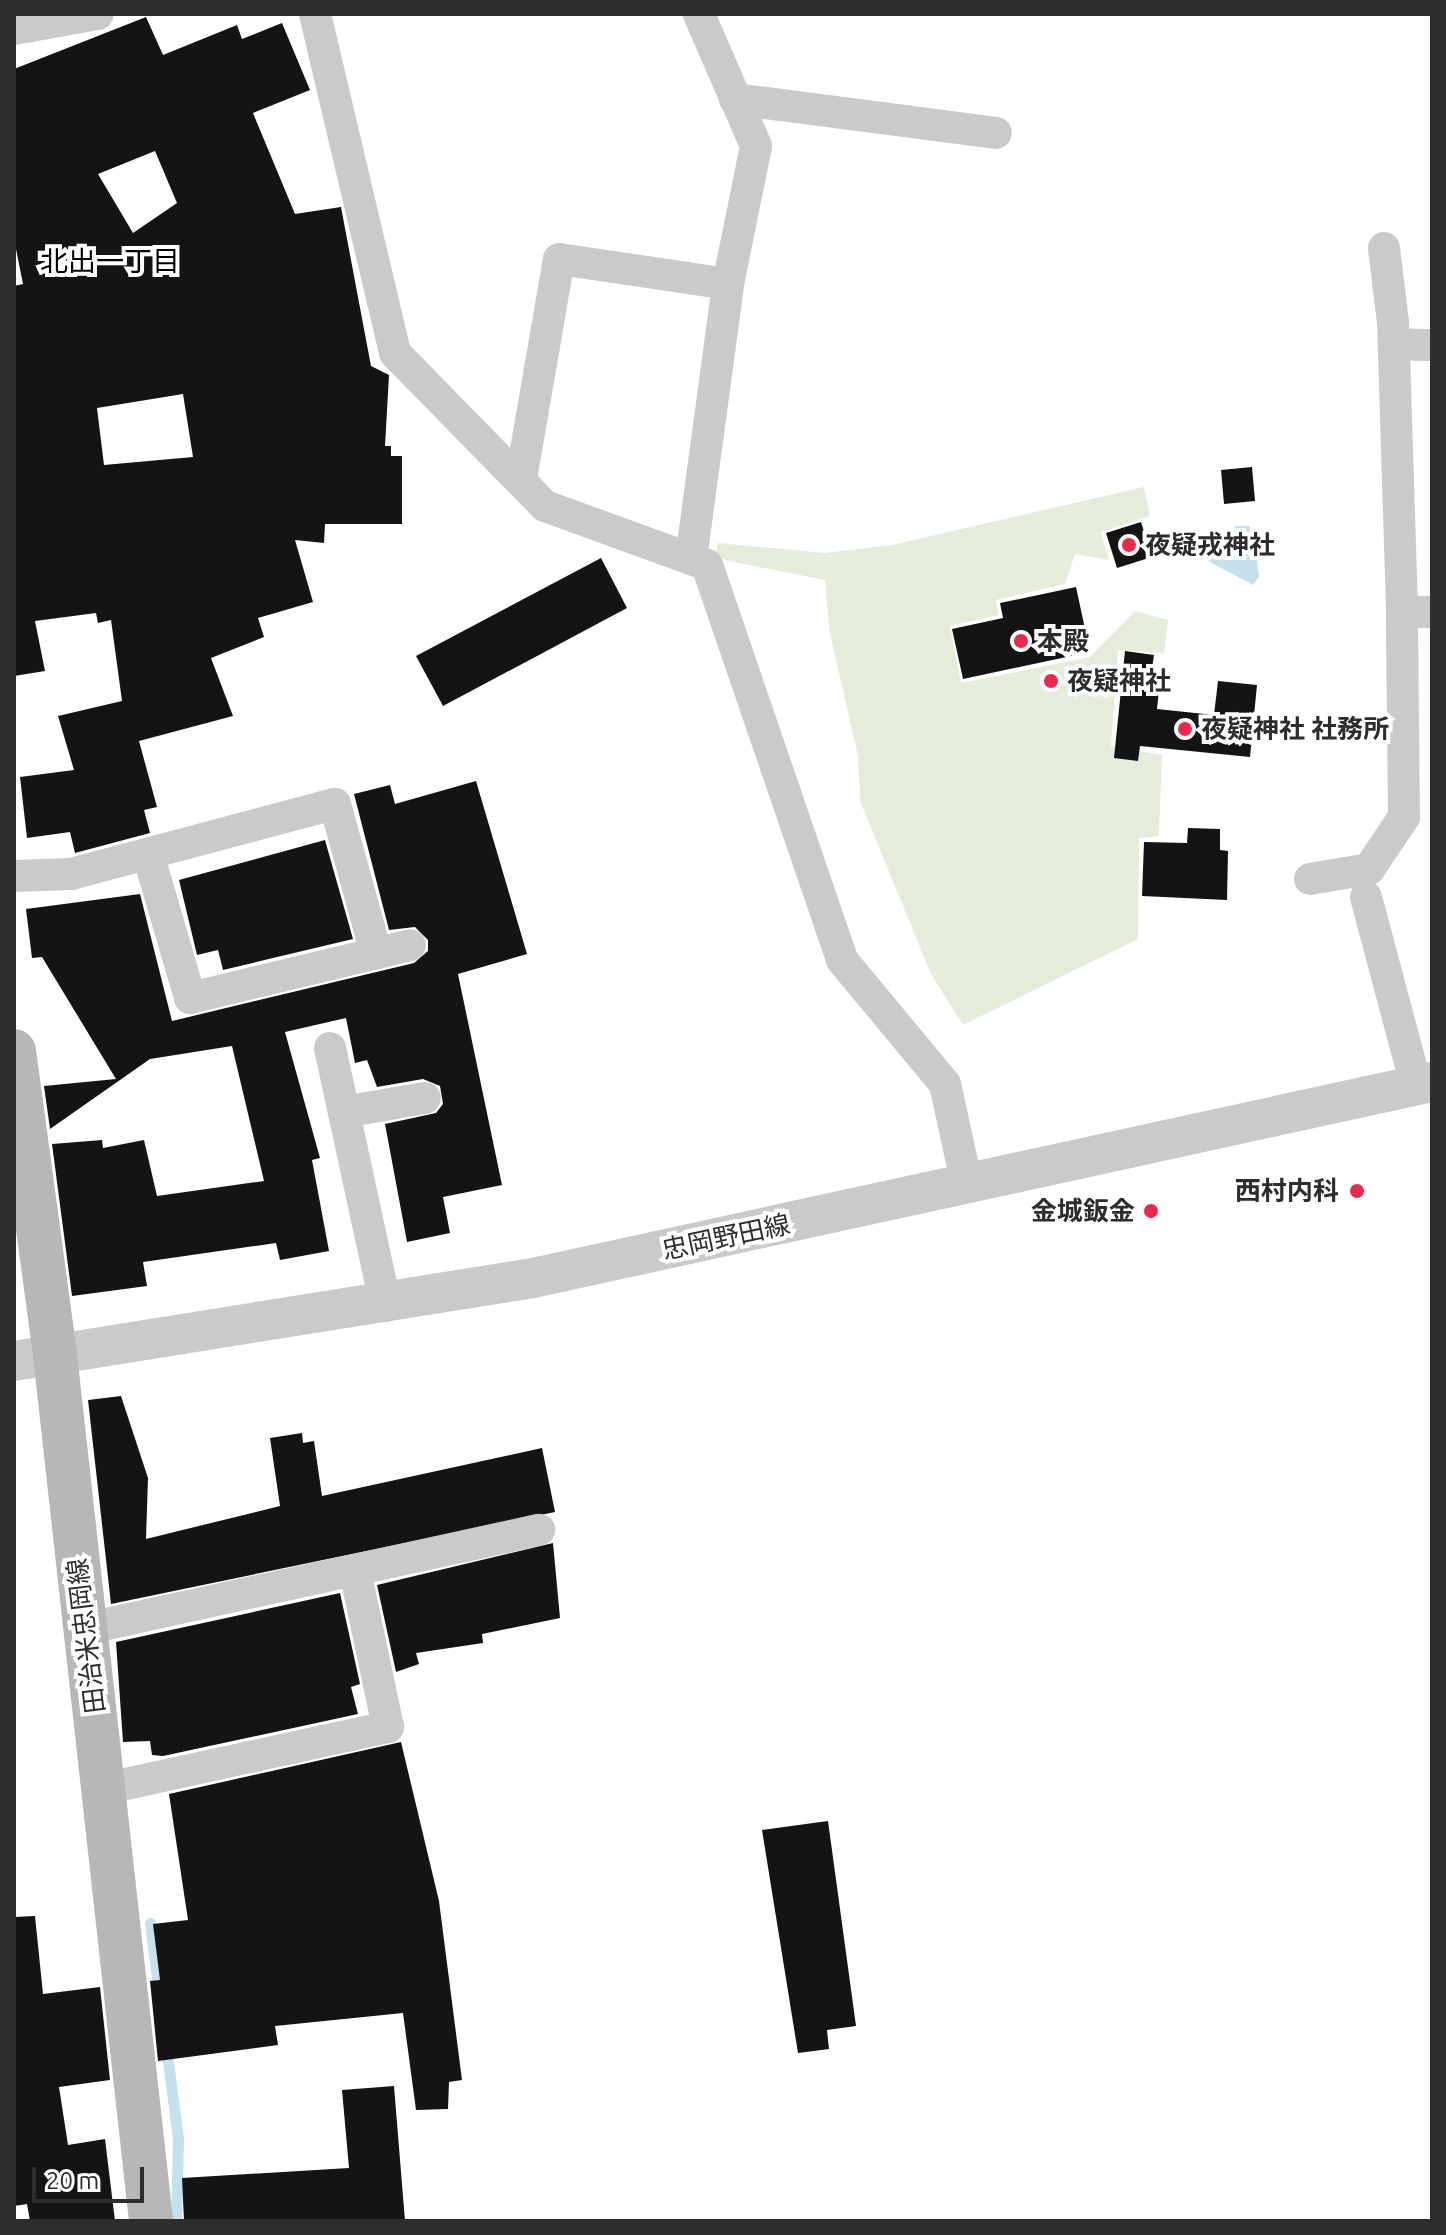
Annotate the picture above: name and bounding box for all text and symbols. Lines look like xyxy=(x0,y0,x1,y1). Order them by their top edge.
district label: 北出一丁目 xyxy=(40,244,180,278)
place label: 夜疑戎神社 xyxy=(1145,529,1275,561)
marker: 夜疑戎神社 xyxy=(1120,536,1138,554)
place label: 本殿 xyxy=(1037,625,1089,657)
marker: 本殿 xyxy=(1012,632,1030,650)
place label: 夜疑神社 xyxy=(1067,665,1171,697)
marker: 夜疑神社 xyxy=(1042,672,1060,690)
place label: 夜疑神社 社務所 xyxy=(1201,713,1389,745)
marker: 夜疑神社 社務所 xyxy=(1176,720,1194,738)
place label: 西村内科 xyxy=(1235,1175,1339,1207)
marker: 西村内科 xyxy=(1346,1180,1368,1202)
place label: 金城鈑金 xyxy=(1031,1195,1135,1227)
marker: 金城鈑金 xyxy=(1142,1202,1160,1220)
street label: 忠岡野田線 xyxy=(659,1208,793,1266)
street label: 田治米忠岡線 xyxy=(61,1557,111,1715)
scale bar xyxy=(36,2151,148,2201)
text: 20 m xyxy=(46,2167,99,2194)

